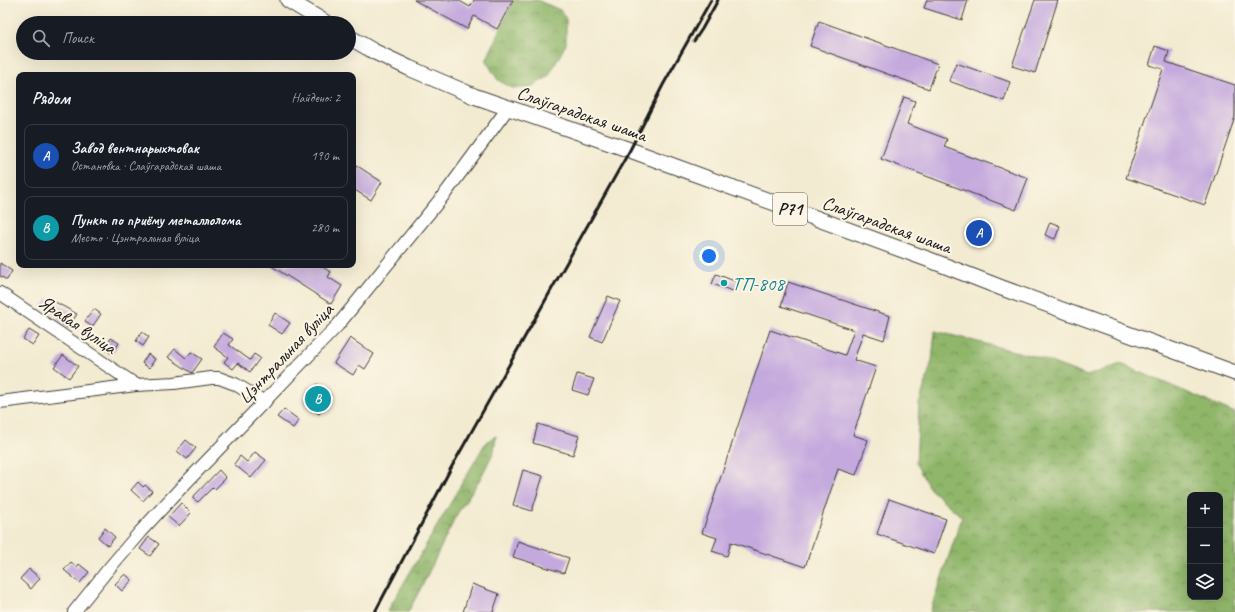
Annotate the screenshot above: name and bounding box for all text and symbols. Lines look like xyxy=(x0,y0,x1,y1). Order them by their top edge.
search box xyxy=(16,16,356,60)
icon: search xyxy=(30,27,52,49)
text: Поиск xyxy=(62,29,94,48)
street label: Слаўгарадская шаша xyxy=(514,81,652,148)
text: Рядом xyxy=(32,88,70,109)
text: Найдено: 2 xyxy=(292,90,340,106)
text: Завод вентнарыхтовак xyxy=(71,139,199,158)
text: A xyxy=(43,148,49,164)
text: 190 m xyxy=(311,148,339,164)
text: Остановка · Слаўгарадская шаша xyxy=(71,158,221,174)
street label: Слаўгарадская шаша xyxy=(819,190,957,260)
road number: Р71 xyxy=(773,193,807,225)
text: Пункт по приёму металлолома xyxy=(71,211,241,230)
pin: A xyxy=(966,218,992,248)
text: B xyxy=(43,220,49,236)
text: 280 m xyxy=(311,220,339,236)
text: Место · Цэнтральная вуліца xyxy=(71,230,199,246)
your location xyxy=(699,246,719,266)
place label: ТП-808 xyxy=(732,272,786,296)
marker: ТП-808 xyxy=(719,278,729,288)
street label: Яравая вуліца xyxy=(34,290,122,361)
street label: Цэнтральная вуліца xyxy=(233,297,340,409)
pin: B xyxy=(305,384,331,414)
map controls xyxy=(1187,492,1223,600)
button: + xyxy=(1187,492,1223,528)
button: − xyxy=(1187,528,1223,564)
button: layers xyxy=(1187,564,1223,600)

